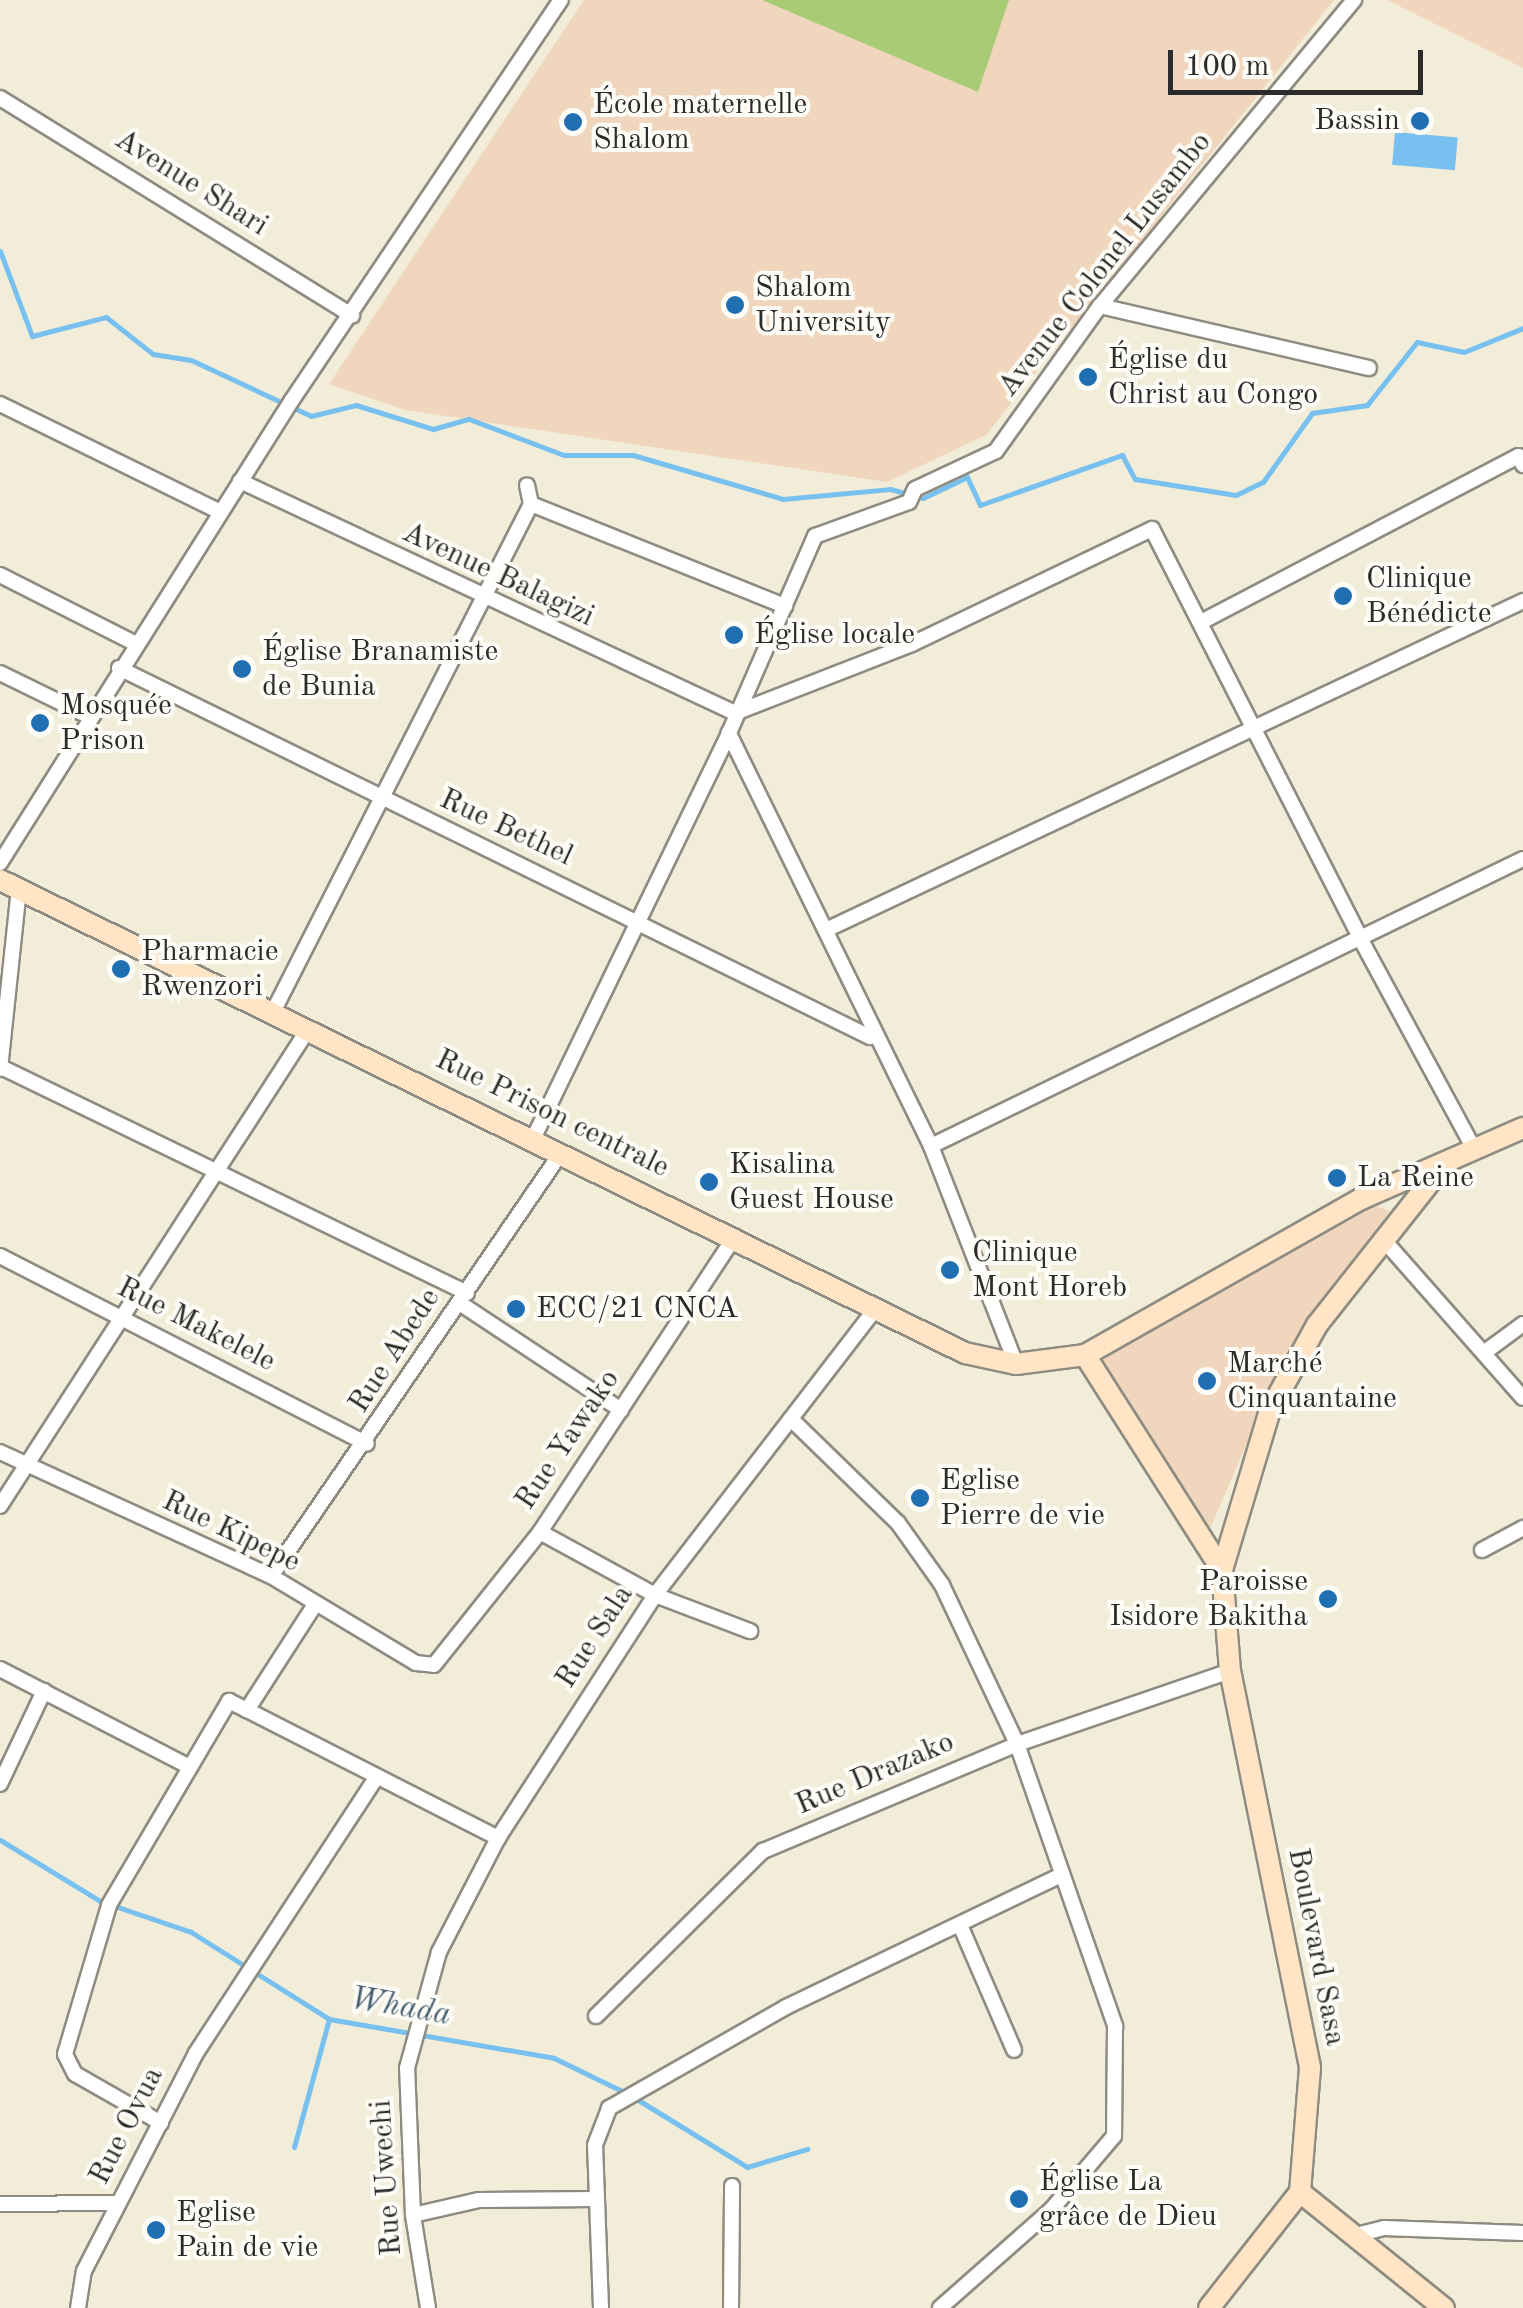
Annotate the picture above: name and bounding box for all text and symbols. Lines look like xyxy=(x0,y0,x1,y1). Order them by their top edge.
scale bar xyxy=(1173,30,1428,92)
text: 100 m xyxy=(1185,52,1269,82)
place label: École maternelle Shalom xyxy=(593,87,807,158)
place label: Bassin xyxy=(1314,103,1400,139)
marker: Bassin xyxy=(1409,110,1431,132)
marker: École maternelle Shalom xyxy=(562,111,584,133)
street label: Avenue Shari xyxy=(108,122,274,244)
street label: Avenue Colonel Lusambo xyxy=(990,125,1220,405)
place label: Shalom University xyxy=(755,270,891,340)
marker: Shalom University xyxy=(724,294,746,316)
place label: Église du Christ au Congo xyxy=(1108,342,1318,412)
marker: Église du Christ au Congo xyxy=(1077,366,1099,388)
street label: Avenue Balagizi xyxy=(396,515,600,635)
place label: Clinique Bénédicte xyxy=(1366,561,1492,632)
marker: Clinique Bénédicte xyxy=(1330,583,1356,609)
place label: Église locale xyxy=(754,617,915,653)
marker: Église locale xyxy=(723,624,745,646)
place label: Église Branamiste de Bunia xyxy=(262,634,498,704)
marker: Église Branamiste de Bunia xyxy=(231,658,253,680)
place label: Mosquée Prison xyxy=(60,688,172,758)
marker: Mosquée Prison xyxy=(29,712,51,734)
street label: Rue Bethel xyxy=(434,781,578,875)
place label: Pharmacie Rwenzori xyxy=(141,934,278,1004)
marker: Pharmacie Rwenzori xyxy=(110,958,132,980)
street label: Rue Prison centrale xyxy=(429,1042,675,1186)
place label: Kisalina Guest House xyxy=(729,1147,894,1218)
place label: La Reine xyxy=(1357,1160,1474,1196)
marker: La Reine xyxy=(1326,1167,1348,1189)
marker: Kisalina Guest House xyxy=(698,1171,720,1193)
place label: Clinique Mont Horeb xyxy=(972,1235,1127,1306)
marker: Clinique Mont Horeb xyxy=(937,1257,963,1283)
street label: Rue Makelele xyxy=(111,1270,281,1380)
street label: Rue Abede xyxy=(341,1282,449,1420)
place label: ECC/21 CNCA xyxy=(536,1291,738,1327)
marker: ECC/21 CNCA xyxy=(505,1298,527,1320)
place label: Marché Cinquantaine xyxy=(1227,1346,1397,1416)
street label: Rue Yawako xyxy=(508,1363,628,1517)
marker: Marché Cinquantaine xyxy=(1196,1370,1218,1392)
place label: Eglise Pierre de vie xyxy=(940,1463,1105,1534)
street label: Rue Kipepe xyxy=(156,1483,306,1581)
marker: Eglise Pierre de vie xyxy=(909,1487,931,1509)
place label: Paroisse Isidore Bakitha xyxy=(1109,1564,1308,1634)
street label: Rue Sala xyxy=(548,1579,642,1695)
marker: Paroisse Isidore Bakitha xyxy=(1317,1588,1339,1610)
street label: Rue Drazako xyxy=(790,1724,960,1824)
street label: Boulevard Sasa xyxy=(1279,1845,1353,2049)
water label: Whada xyxy=(346,1980,454,2036)
street label: Rue Ovua xyxy=(82,2061,172,2191)
street label: Rue Uwechi xyxy=(364,2099,410,2257)
place label: Église La grâce de Dieu xyxy=(1039,2164,1217,2234)
marker: Église La grâce de Dieu xyxy=(1008,2188,1030,2210)
place label: Eglise Pain de vie xyxy=(176,2195,318,2266)
marker: Eglise Pain de vie xyxy=(145,2219,167,2241)

